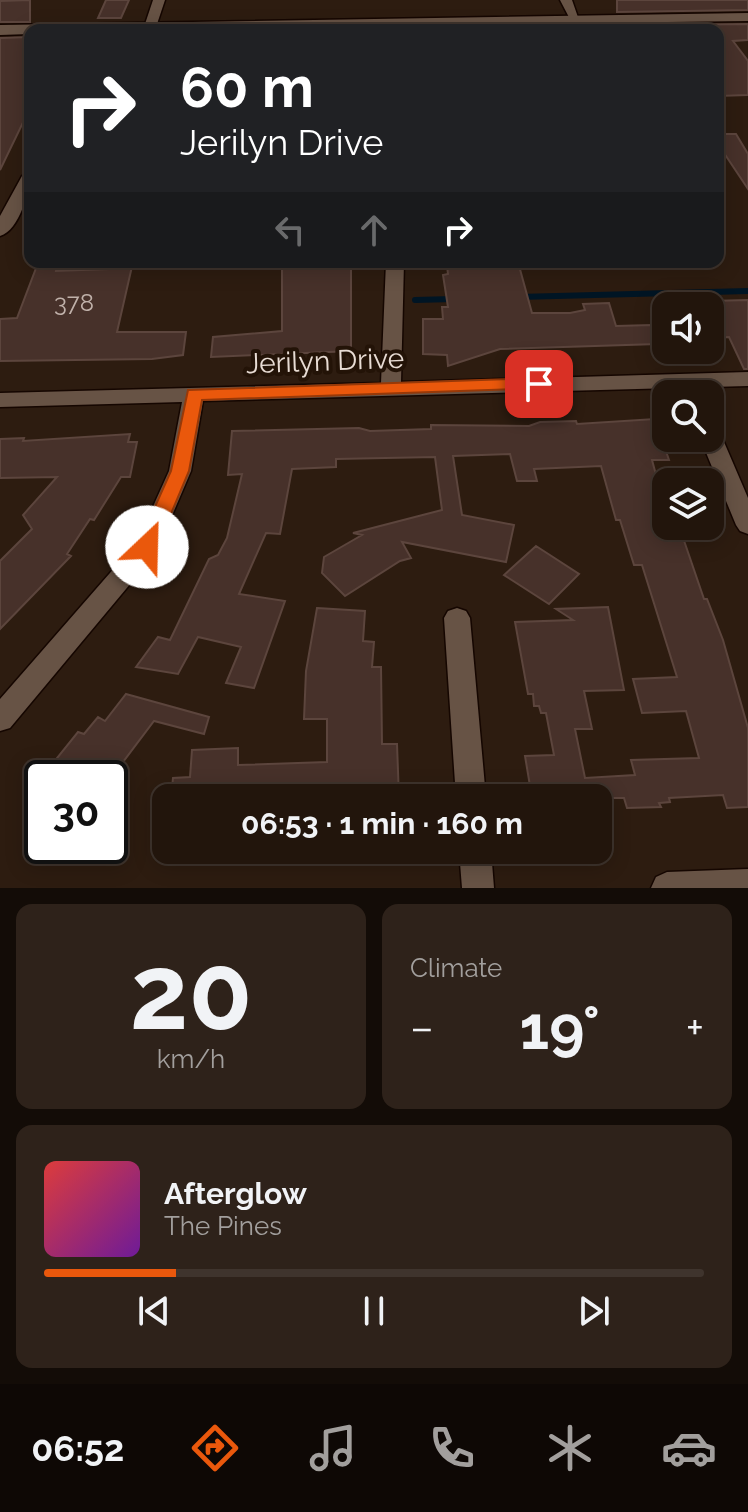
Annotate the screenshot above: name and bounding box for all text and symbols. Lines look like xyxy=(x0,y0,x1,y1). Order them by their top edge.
text: 60 m xyxy=(180,54,314,120)
icon: right xyxy=(48,56,152,160)
text: Jerilyn Drive xyxy=(180,121,383,163)
icon: left xyxy=(268,208,312,252)
icon: ahead xyxy=(352,208,396,252)
icon: right xyxy=(436,208,480,252)
house number: 378 xyxy=(54,288,94,317)
map controls xyxy=(652,292,724,540)
button: sound xyxy=(652,292,724,364)
street label: Jerilyn Drive xyxy=(245,342,405,380)
pin xyxy=(505,350,573,418)
icon: arrive xyxy=(517,362,561,406)
button: search xyxy=(652,380,724,452)
button: layers xyxy=(652,468,724,540)
position arrow xyxy=(105,505,189,589)
speed limit sign: 30 xyxy=(24,760,128,864)
text: 06:53 · 1 min · 160 m xyxy=(241,806,523,841)
text: 20 xyxy=(130,931,252,1053)
text: Climate xyxy=(410,953,502,983)
text: 19° xyxy=(520,993,600,1063)
text: − xyxy=(410,1002,434,1053)
text: + xyxy=(686,1002,704,1053)
text: km/h xyxy=(157,1044,225,1074)
text: Afterglow xyxy=(164,1176,307,1211)
text: The Pines xyxy=(164,1211,282,1241)
icon: previous xyxy=(132,1289,176,1333)
icon: pause xyxy=(352,1289,396,1333)
icon: next xyxy=(572,1289,616,1333)
icon: directions xyxy=(187,1420,243,1476)
icon: music xyxy=(305,1420,361,1476)
icon: phone xyxy=(424,1420,480,1476)
icon: climate xyxy=(542,1420,598,1476)
icon: car xyxy=(661,1420,717,1476)
text: 06:52 xyxy=(31,1427,124,1469)

